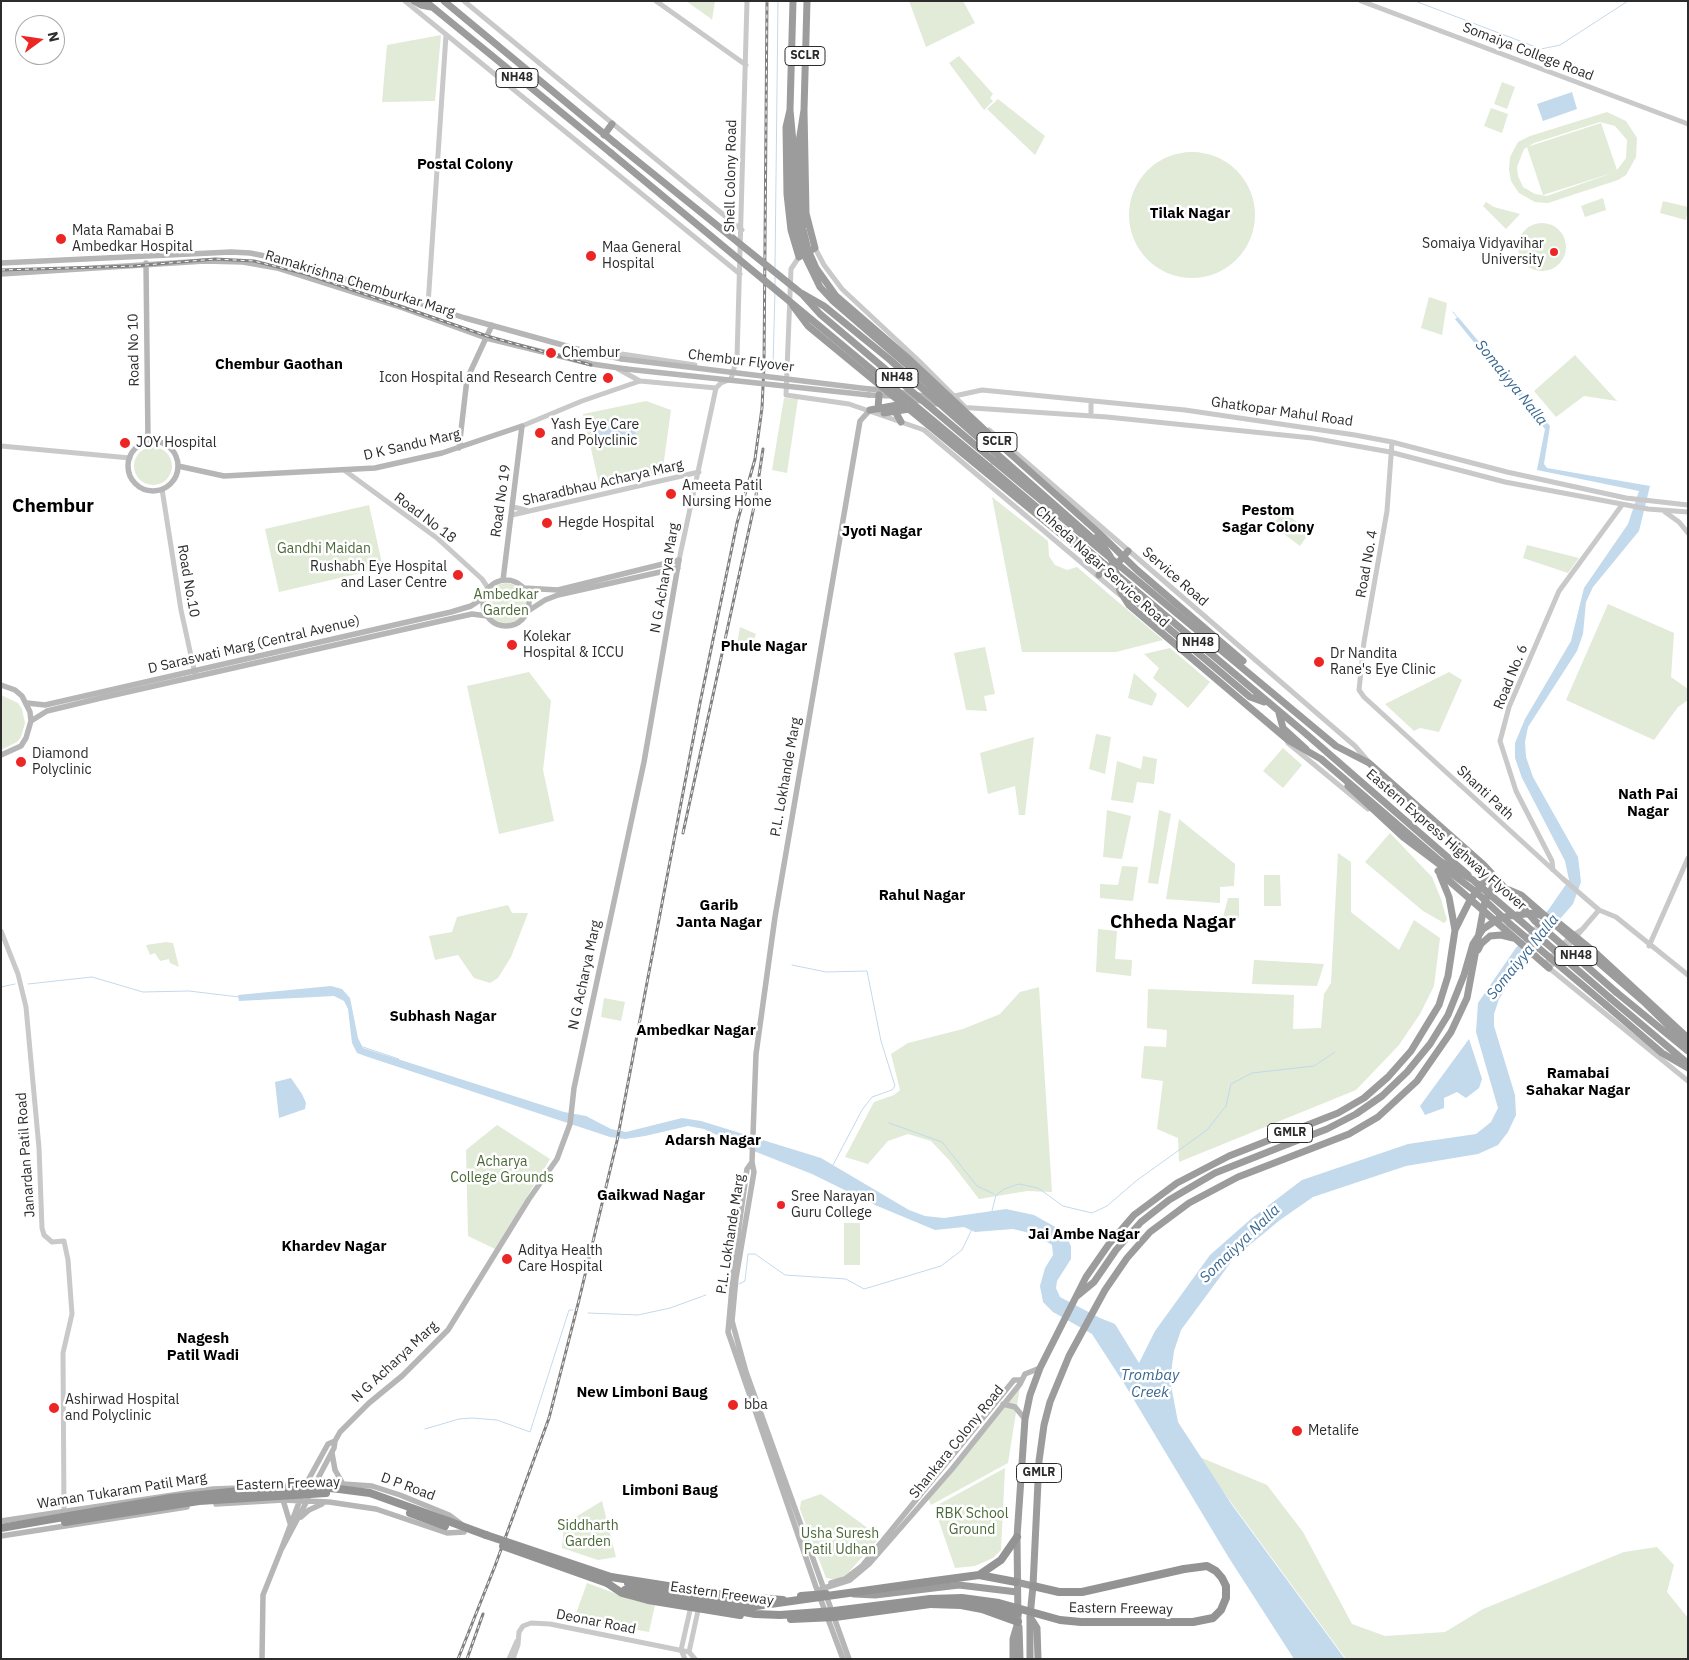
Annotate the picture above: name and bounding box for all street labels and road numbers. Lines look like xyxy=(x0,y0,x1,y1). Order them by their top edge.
street label: Somaiya College Road xyxy=(1460,19,1596,85)
road number: SCLR xyxy=(785,46,825,66)
road number: NH48 xyxy=(496,68,538,88)
street label: Shell Colony Road xyxy=(722,119,740,233)
street label: Ramakrishna Chemburkar Marg xyxy=(263,247,457,321)
street label: Road No 10 xyxy=(125,313,143,387)
street label: Chembur Flyover xyxy=(687,346,795,376)
road number: NH48 xyxy=(876,368,918,388)
street label: Ghatkopar Mahul Road xyxy=(1210,394,1354,430)
street label: D K Sandu Marg xyxy=(362,426,462,464)
road number: SCLR xyxy=(977,432,1017,452)
street label: Sharadbhau Acharya Marg xyxy=(521,456,685,510)
street label: Road No 19 xyxy=(488,464,514,538)
street label: Road No 18 xyxy=(391,489,459,547)
street label: Chheda Nagar Service Road xyxy=(1032,503,1172,631)
street label: N G Acharya Marg xyxy=(647,522,683,634)
street label: Road No. 4 xyxy=(1353,529,1381,599)
street label: Road No.10 xyxy=(173,543,203,619)
street label: Service Road xyxy=(1139,544,1211,610)
street label: D Saraswati Marg (Central Avenue) xyxy=(147,612,361,678)
road number: NH48 xyxy=(1177,634,1219,652)
street label: Road No. 6 xyxy=(1490,642,1532,712)
street label: P.L. Lokhande Marg xyxy=(767,716,805,838)
street label: Shanti Path xyxy=(1453,762,1517,824)
street label: Eastern Express Highway Flyover xyxy=(1362,766,1530,914)
street label: N G Acharya Marg xyxy=(565,919,605,1031)
road number: NH48 xyxy=(1555,946,1597,966)
street label: Janardan Patil Road xyxy=(13,1092,39,1218)
road number: GMLR xyxy=(1268,1124,1312,1142)
street label: P.L. Lokhande Marg xyxy=(713,1173,749,1295)
street label: N G Acharya Marg xyxy=(348,1318,442,1406)
street label: Shankara Colony Road xyxy=(906,1382,1008,1502)
road number: GMLR xyxy=(1016,1464,1062,1482)
street label: Waman Tukaram Patil Marg xyxy=(36,1469,208,1513)
street label: D P Road xyxy=(378,1469,438,1505)
street label: Eastern Freeway xyxy=(236,1474,340,1494)
street label: Eastern Freeway xyxy=(669,1578,775,1610)
street label: Eastern Freeway xyxy=(1069,1600,1173,1618)
street label: Deonar Road xyxy=(555,1606,637,1638)

